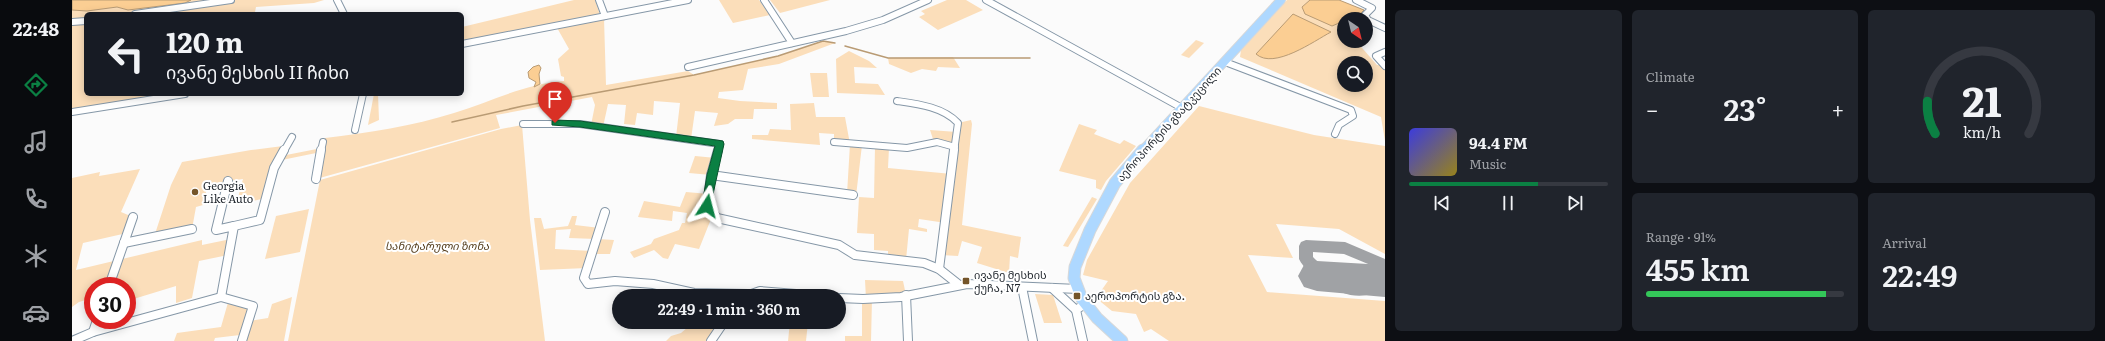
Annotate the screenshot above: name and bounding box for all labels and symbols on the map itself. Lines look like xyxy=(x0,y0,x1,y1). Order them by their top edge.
north arrow xyxy=(1337,12,1373,48)
street label: აეროპორტის გზატკეცილი xyxy=(1112,62,1224,184)
pin xyxy=(538,82,572,123)
place label: Georgia Like Auto xyxy=(203,177,253,206)
position arrow xyxy=(686,185,728,227)
marker: Georgia Like Auto xyxy=(190,187,200,197)
park label: სანიტარული ზონა xyxy=(385,237,490,253)
place label: ივანე მესხის ქუჩა, N7 xyxy=(974,266,1047,295)
marker: ივანე მესხის ქუჩა, N7 xyxy=(961,276,971,286)
speed limit sign: 30 xyxy=(84,277,136,329)
place label: აეროპორტის გზა. xyxy=(1085,287,1185,303)
marker: აეროპორტის გზა. xyxy=(1072,291,1082,301)

